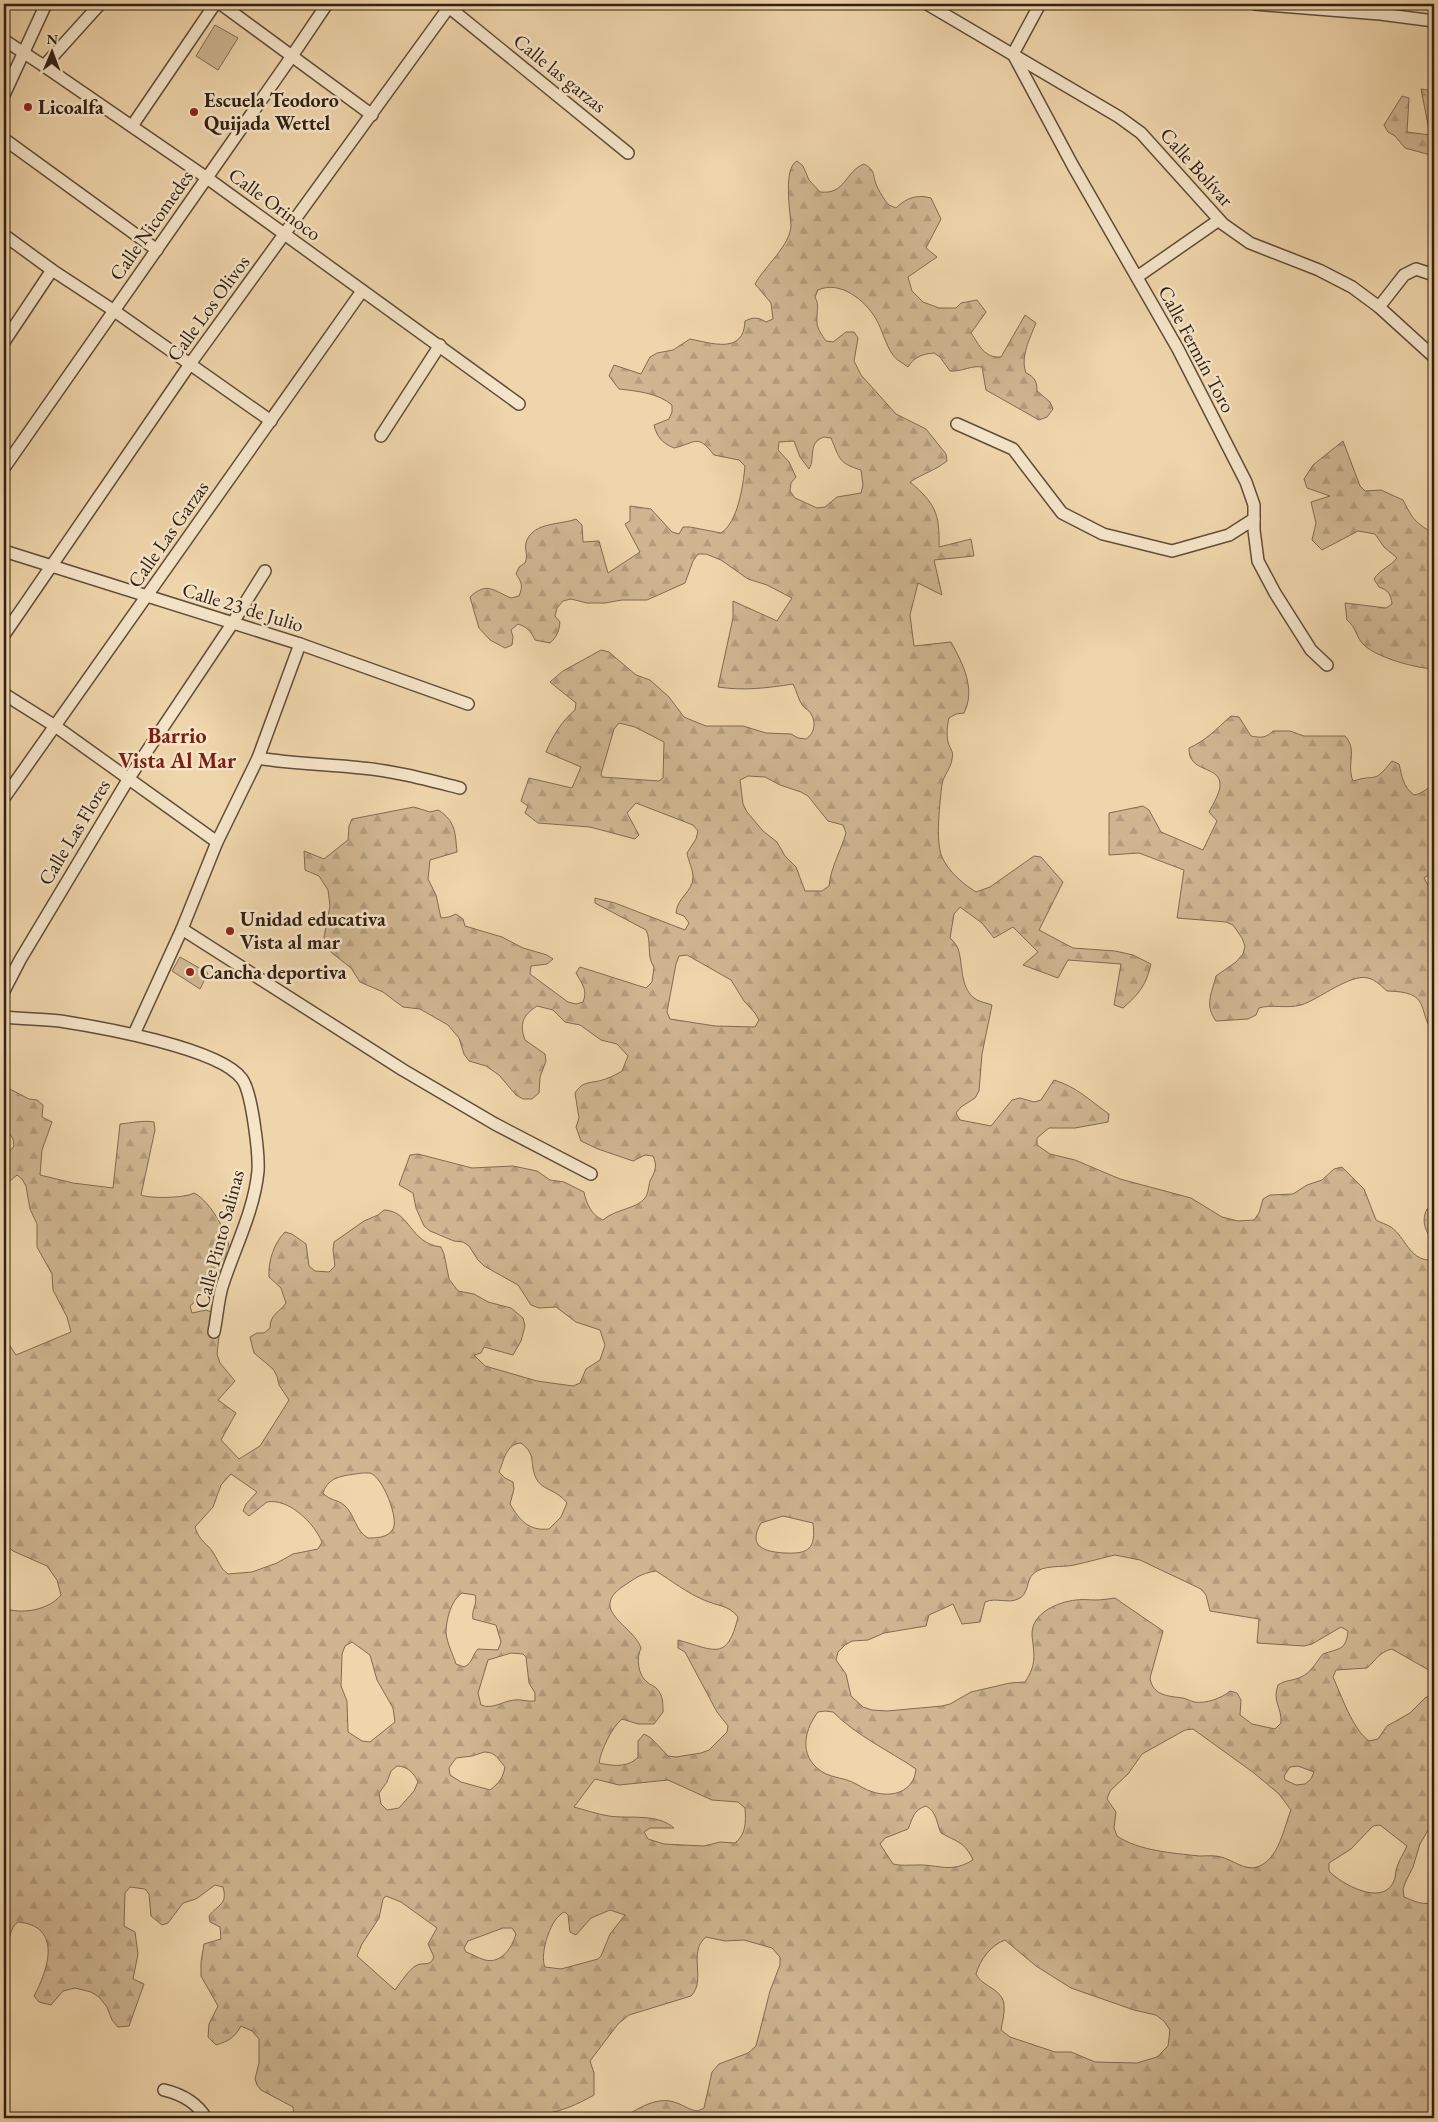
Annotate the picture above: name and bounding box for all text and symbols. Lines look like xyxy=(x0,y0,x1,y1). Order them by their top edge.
north arrow xyxy=(28,28,78,78)
street label: Calle las garzas xyxy=(508,28,612,118)
text: N xyxy=(46,30,59,48)
place label: Escuela Teodoro Quijada Wettel xyxy=(204,87,339,136)
place label: Licoalfa xyxy=(38,94,104,120)
marker: Licoalfa xyxy=(22,101,34,113)
marker: Escuela Teodoro Quijada Wettel xyxy=(188,106,200,118)
street label: Calle Bolívar xyxy=(1155,122,1240,212)
street label: Calle Orinoco xyxy=(223,162,327,246)
street label: Calle Nicomedes xyxy=(103,165,199,285)
street label: Calle Los Olivos xyxy=(161,250,255,366)
street label: Calle Fermín Toro xyxy=(1153,281,1242,417)
street label: Calle Las Garzas xyxy=(122,475,214,593)
street label: Calle 23 de Julio xyxy=(179,576,307,638)
district label: Barrio Vista Al Mar xyxy=(118,721,237,775)
street label: Calle Las Flores xyxy=(32,774,116,890)
place label: Unidad educativa Vista al mar xyxy=(240,906,386,955)
marker: Unidad educativa Vista al mar xyxy=(224,925,236,937)
place label: Cancha deportiva xyxy=(200,959,347,985)
marker: Cancha deportiva xyxy=(184,966,196,978)
street label: Calle Pinto Salinas xyxy=(188,1167,250,1311)

